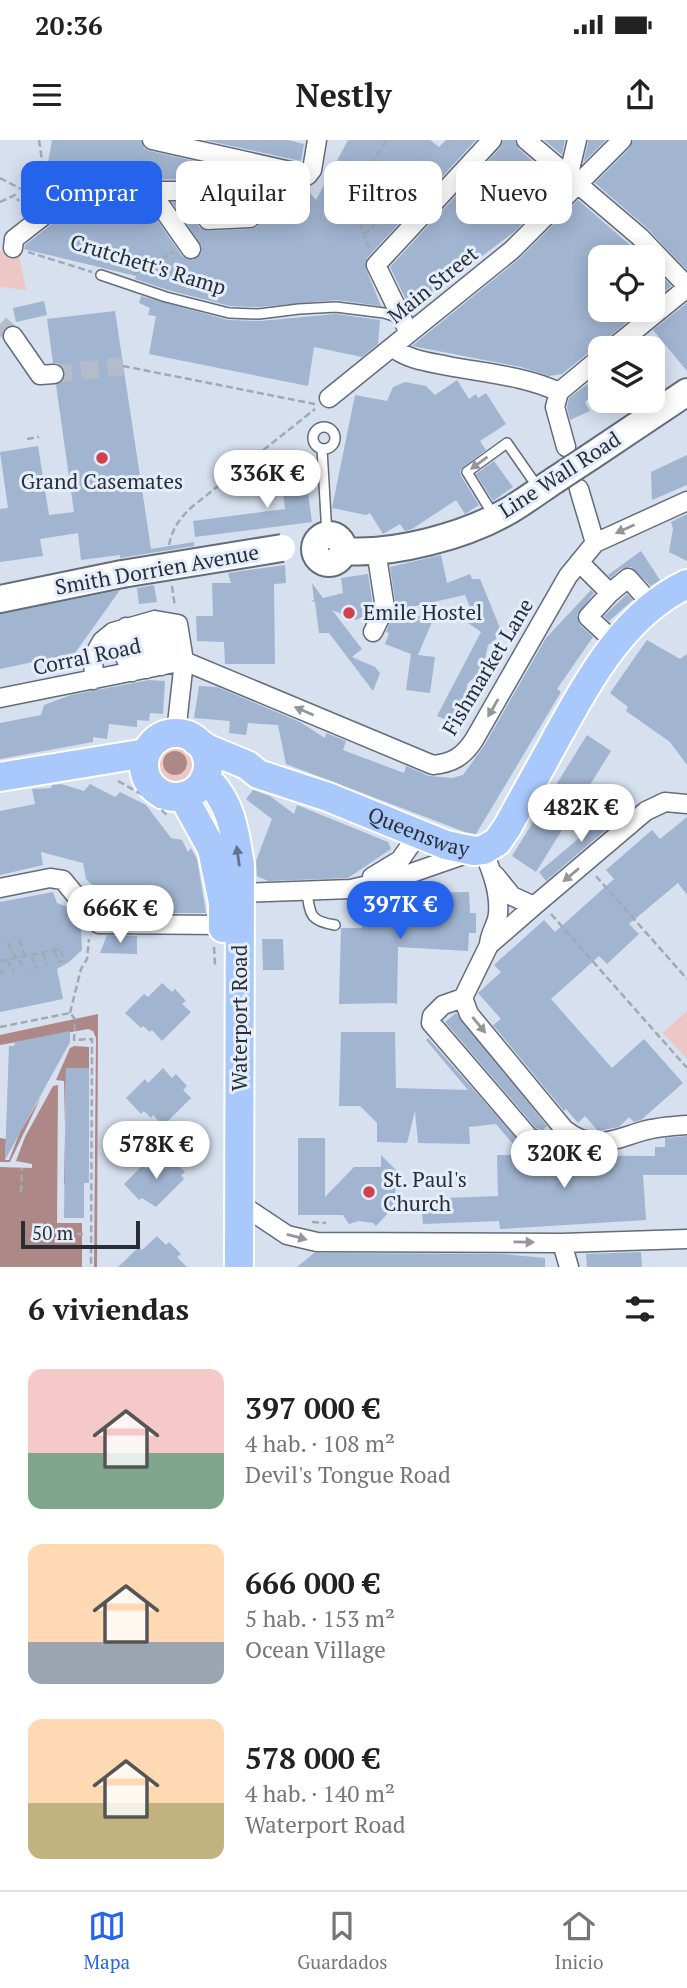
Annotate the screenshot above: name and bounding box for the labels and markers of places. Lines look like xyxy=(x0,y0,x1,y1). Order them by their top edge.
marker: Grand Casemates xyxy=(94,450,110,466)
pin: 336K € xyxy=(210,450,324,510)
place label: Grand Casemates xyxy=(21,467,183,495)
place label: Emile Hostel xyxy=(363,598,482,626)
marker: Emile Hostel xyxy=(341,605,357,621)
pin: 482K € xyxy=(524,784,638,844)
pin: 397K € xyxy=(343,882,457,941)
pin: 666K € xyxy=(63,886,177,945)
pin: 578K € xyxy=(99,1122,213,1181)
pin: 320K € xyxy=(507,1130,621,1190)
place label: St. Paul's Church xyxy=(383,1165,467,1217)
marker: St. Paul's Church xyxy=(361,1184,377,1200)

